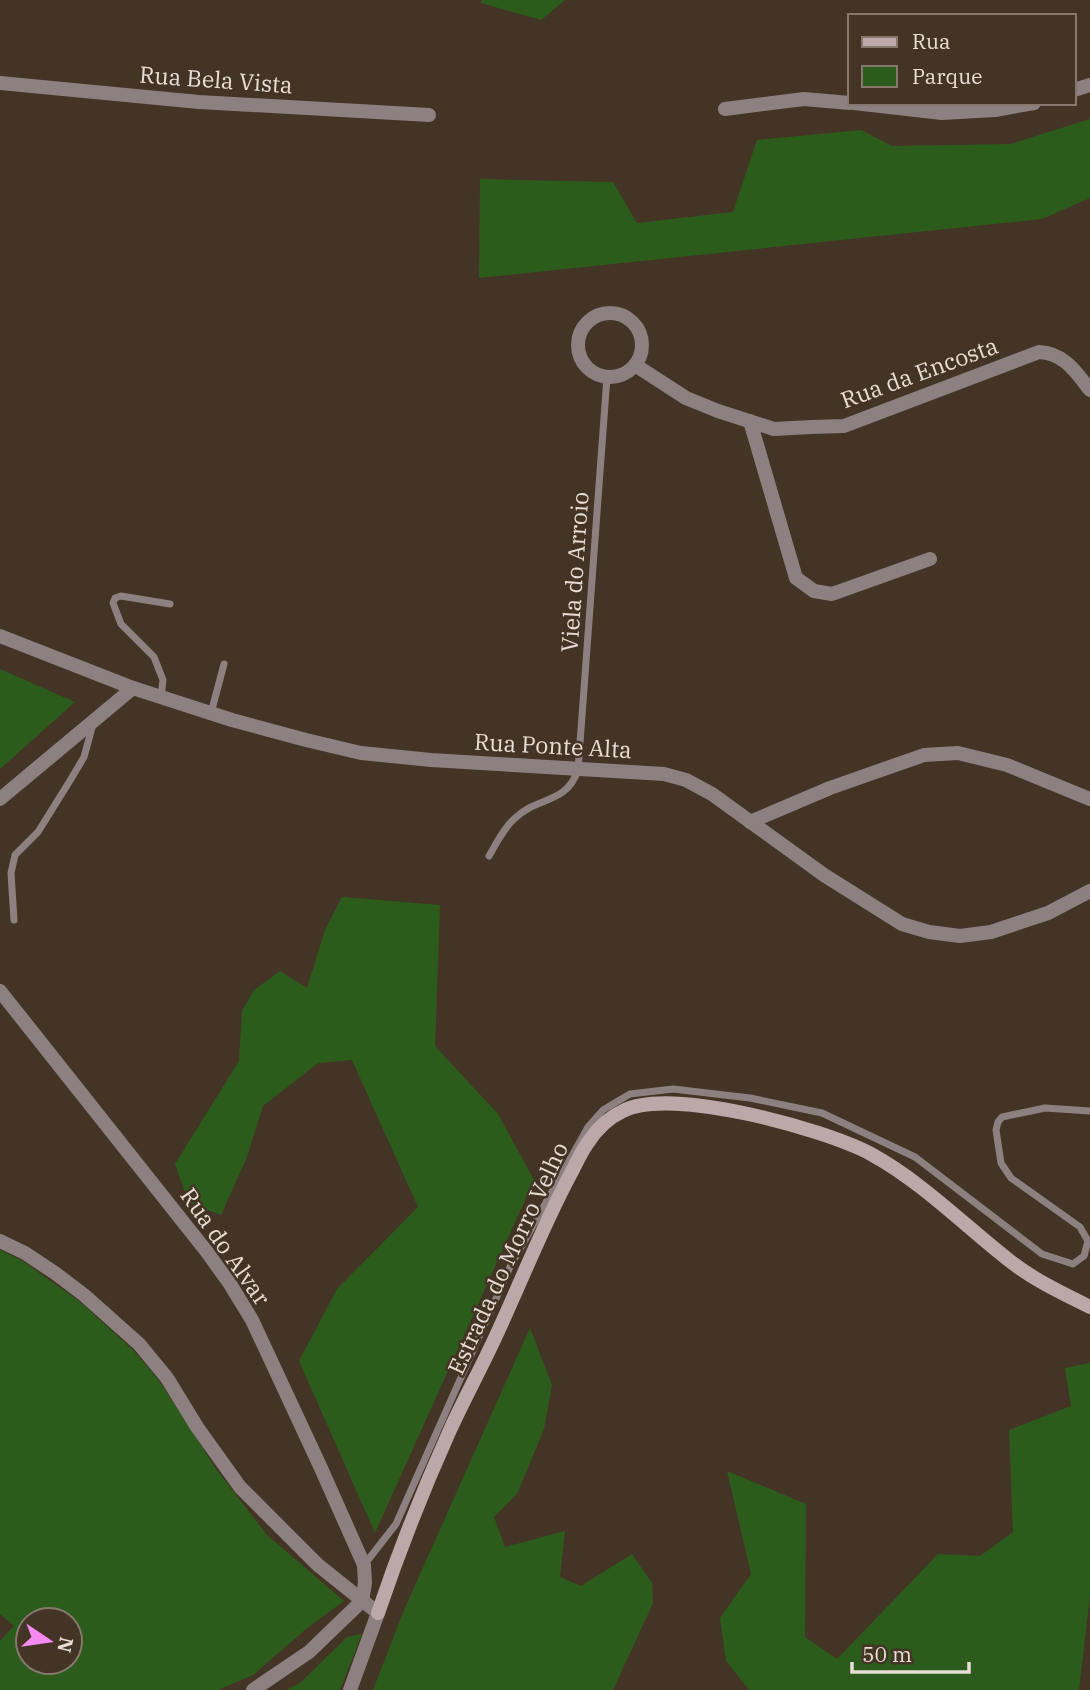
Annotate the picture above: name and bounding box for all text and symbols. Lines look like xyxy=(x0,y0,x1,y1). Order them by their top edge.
legend xyxy=(848,14,1076,105)
text: Rua xyxy=(912,27,950,55)
street label: Rua Bela Vista xyxy=(138,59,294,99)
text: Parque xyxy=(912,62,982,90)
street label: Rua da Encosta xyxy=(836,330,1002,414)
street label: Viela do Arroio xyxy=(553,491,595,653)
street label: Rua Ponte Alta xyxy=(473,726,633,764)
street label: Estrada do Morro Velho xyxy=(440,1137,574,1379)
street label: Rua do Alvar xyxy=(174,1181,278,1311)
north arrow xyxy=(14,1606,84,1676)
scale bar xyxy=(852,1630,969,1674)
text: N xyxy=(52,1635,79,1655)
text: 50 m xyxy=(862,1640,912,1668)

